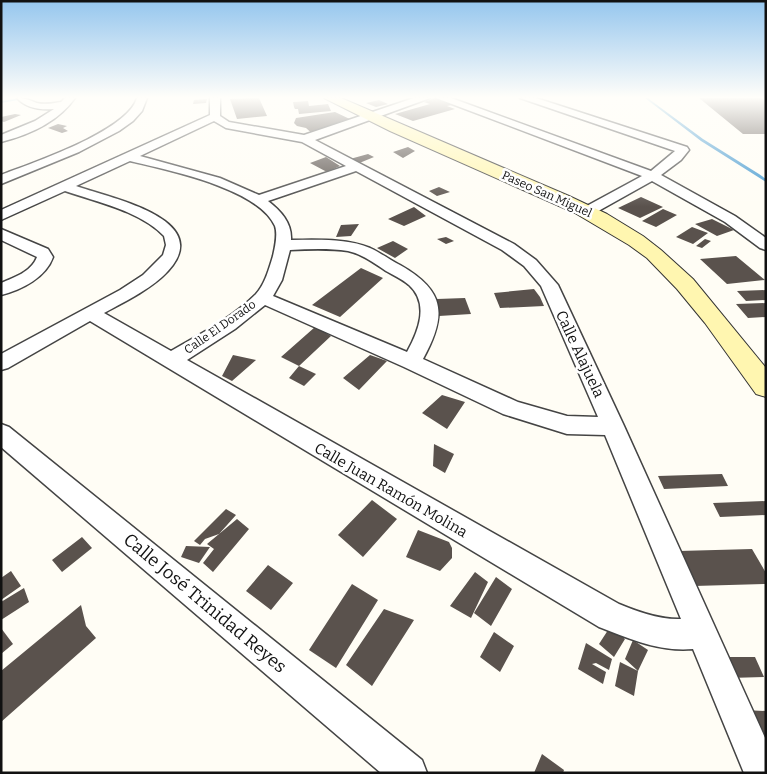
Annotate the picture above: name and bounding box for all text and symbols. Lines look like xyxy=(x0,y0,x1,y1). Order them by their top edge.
street label: Paseo San Miguel xyxy=(500,168,595,220)
street label: Calle El Dorado xyxy=(182,297,259,357)
street label: Calle Alajuela xyxy=(552,308,608,400)
street label: Calle Juan Ramón Molina xyxy=(311,439,471,541)
street label: Calle José Trinidad Reyes xyxy=(119,528,291,678)

